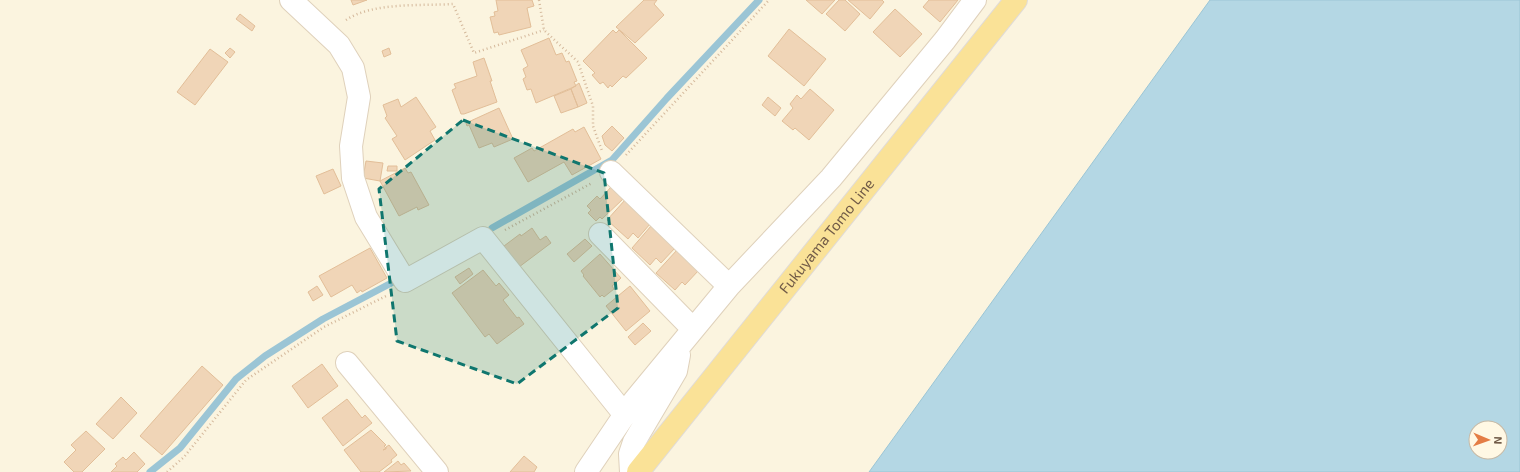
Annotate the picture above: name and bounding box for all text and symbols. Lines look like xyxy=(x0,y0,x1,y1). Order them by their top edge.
street label: Fukuyama Tomo Line xyxy=(775,175,877,297)
north arrow xyxy=(1468,420,1508,460)
text: N xyxy=(1492,436,1505,445)

